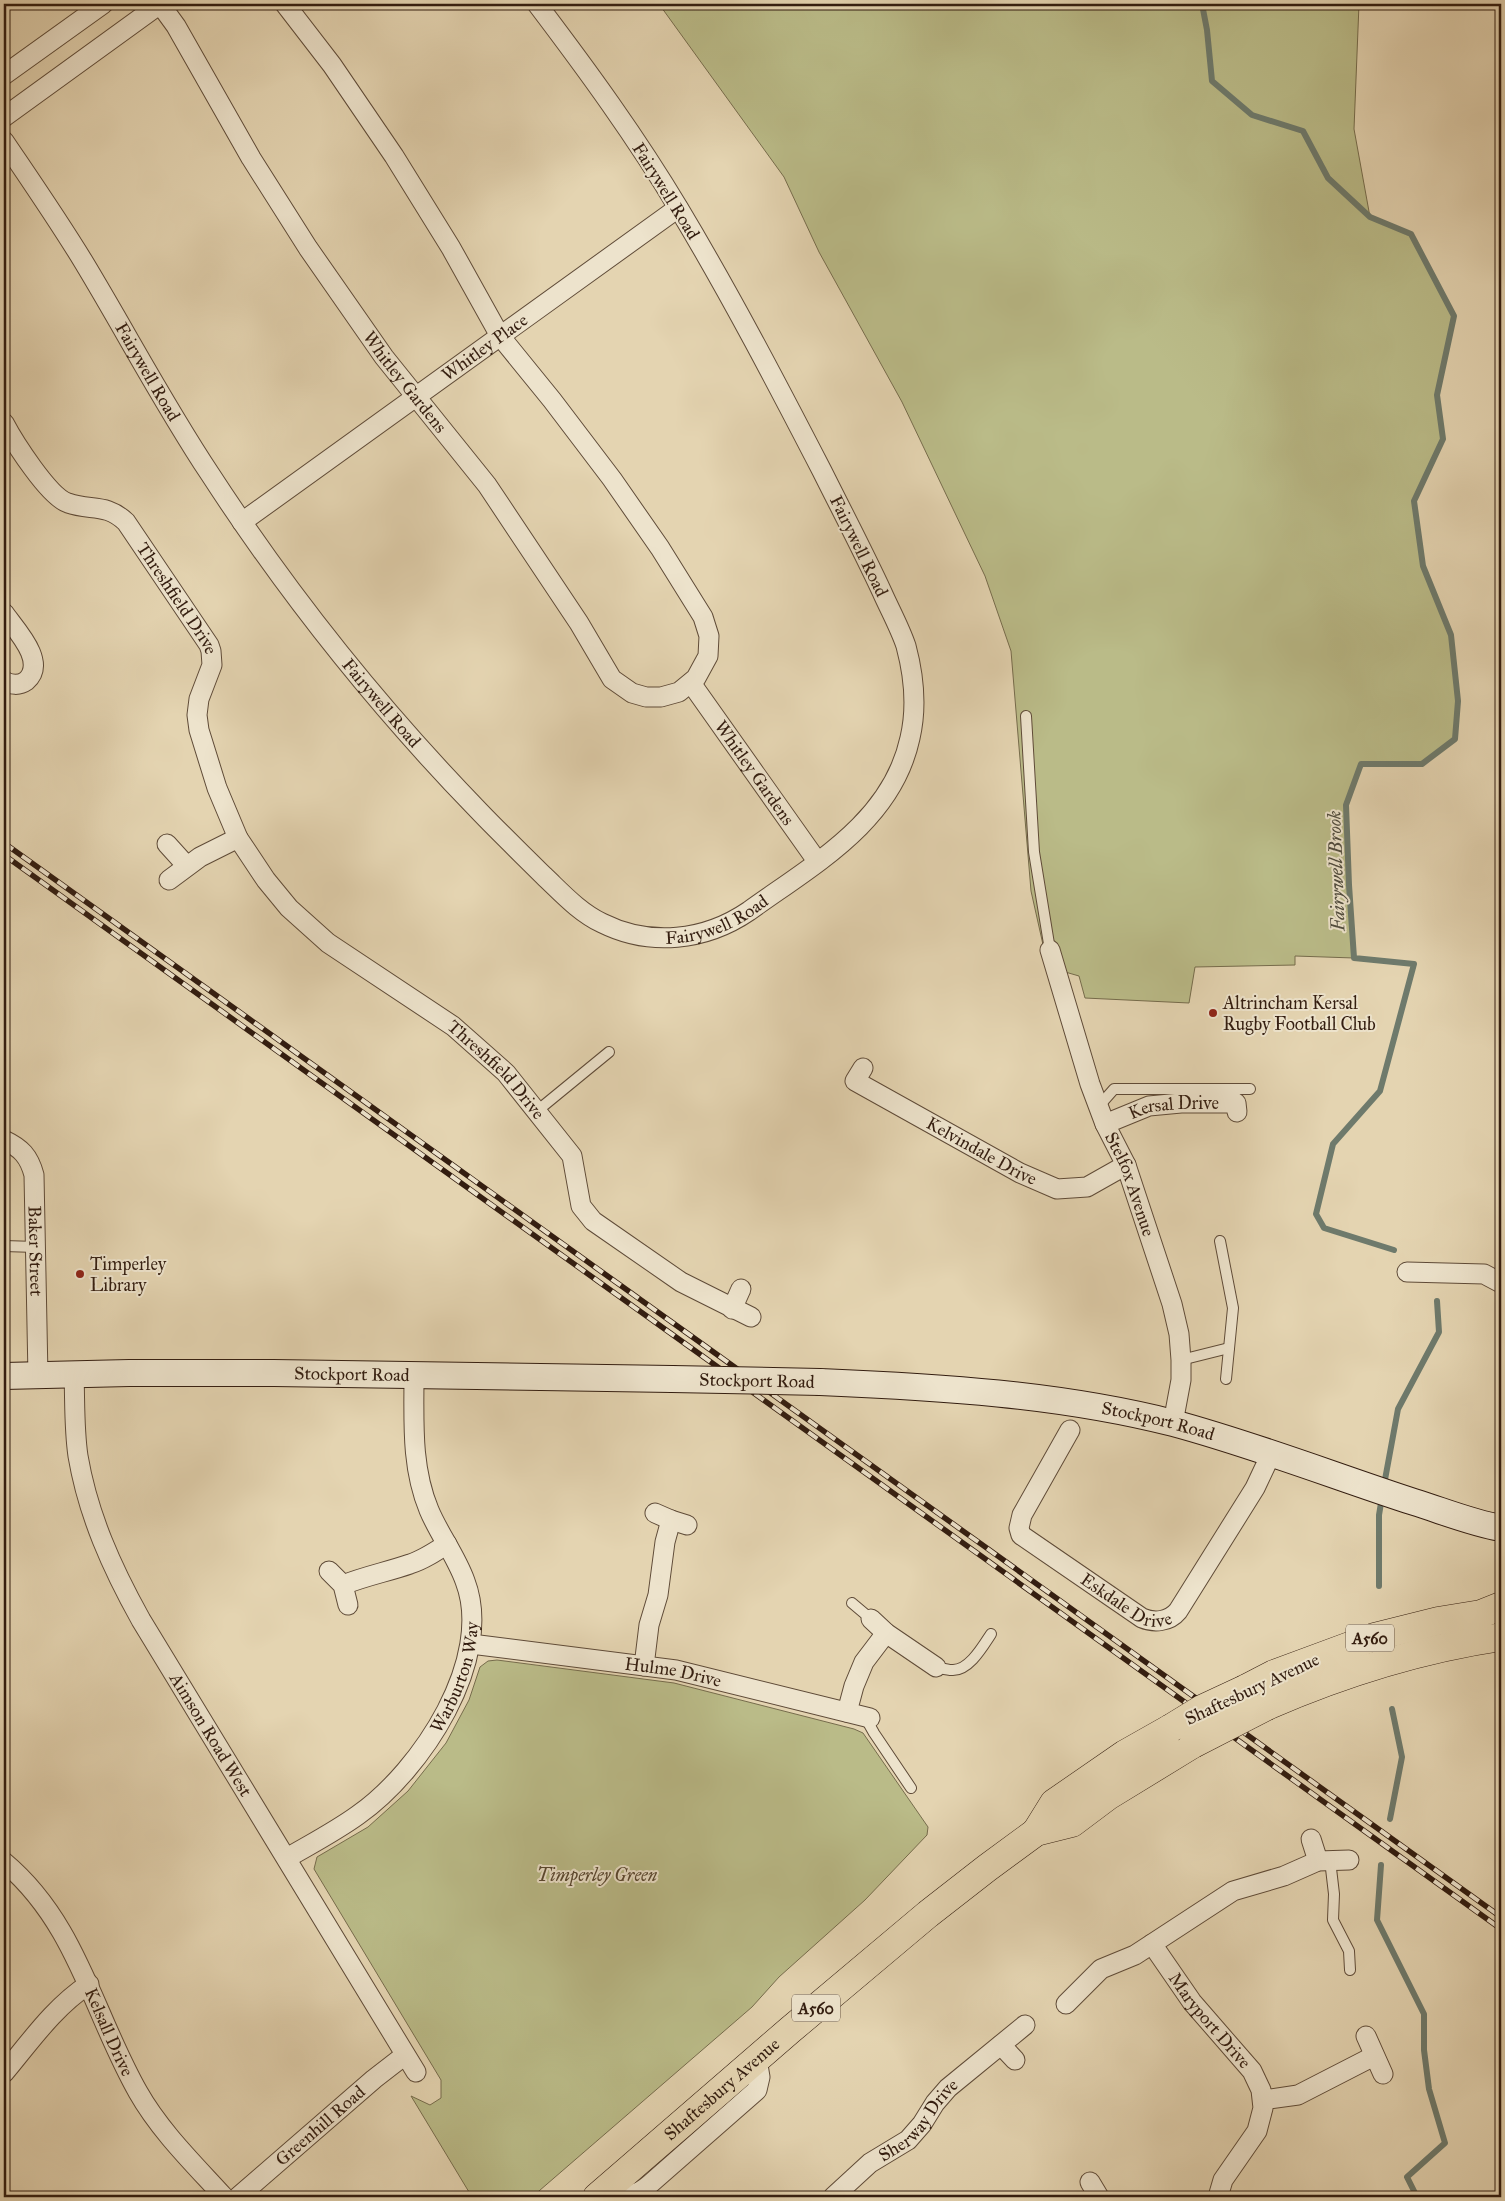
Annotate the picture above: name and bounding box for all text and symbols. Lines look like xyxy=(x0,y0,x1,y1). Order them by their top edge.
street label: Fairywell Road xyxy=(627,138,705,244)
street label: Whitley Place xyxy=(437,309,532,386)
street label: Fairywell Road xyxy=(111,319,185,425)
street label: Whitley Gardens xyxy=(358,327,452,437)
street label: Fairywell Road xyxy=(825,492,893,600)
street label: Threshfield Drive xyxy=(132,538,222,657)
street label: Fairywell Road xyxy=(337,654,426,752)
street label: Whitley Gardens xyxy=(710,716,799,829)
water label: Fairywell Brook xyxy=(1322,810,1350,933)
street label: Fairywell Road xyxy=(665,890,772,949)
place label: Altrincham Kersal Rugby Football Club xyxy=(1222,992,1376,1036)
marker: Altrincham Kersal Rugby Football Club xyxy=(1207,1007,1219,1019)
street label: Threshfield Drive xyxy=(443,1015,549,1124)
street label: Kersal Drive xyxy=(1125,1092,1219,1124)
street label: Kelvindale Drive xyxy=(922,1112,1040,1190)
street label: Stelfox Avenue xyxy=(1100,1128,1160,1239)
street label: Baker Street xyxy=(24,1205,47,1297)
place label: Timperley Library xyxy=(90,1253,167,1296)
marker: Timperley Library xyxy=(74,1268,86,1280)
street label: Stockport Road xyxy=(294,1362,410,1386)
street label: Stockport Road xyxy=(699,1369,815,1393)
street label: Stockport Road xyxy=(1100,1397,1217,1445)
street label: Eskdale Drive xyxy=(1076,1568,1175,1632)
street label: Warburton Way xyxy=(425,1621,483,1737)
road number: A560 xyxy=(1346,1625,1394,1652)
street label: Shaftesbury Avenue xyxy=(1181,1648,1323,1730)
street label: Hulme Drive xyxy=(623,1653,724,1692)
street label: Aimson Road West xyxy=(164,1668,257,1801)
park label: Timperley Green xyxy=(537,1864,658,1887)
street label: Maryport Drive xyxy=(1164,1968,1256,2073)
street label: Kelsall Drive xyxy=(80,1984,139,2080)
road number: A560 xyxy=(792,1995,840,2022)
street label: Shaftesbury Avenue xyxy=(659,2033,784,2145)
street label: Sherway Drive xyxy=(874,2074,962,2166)
street label: Greenhill Road xyxy=(271,2081,370,2170)

